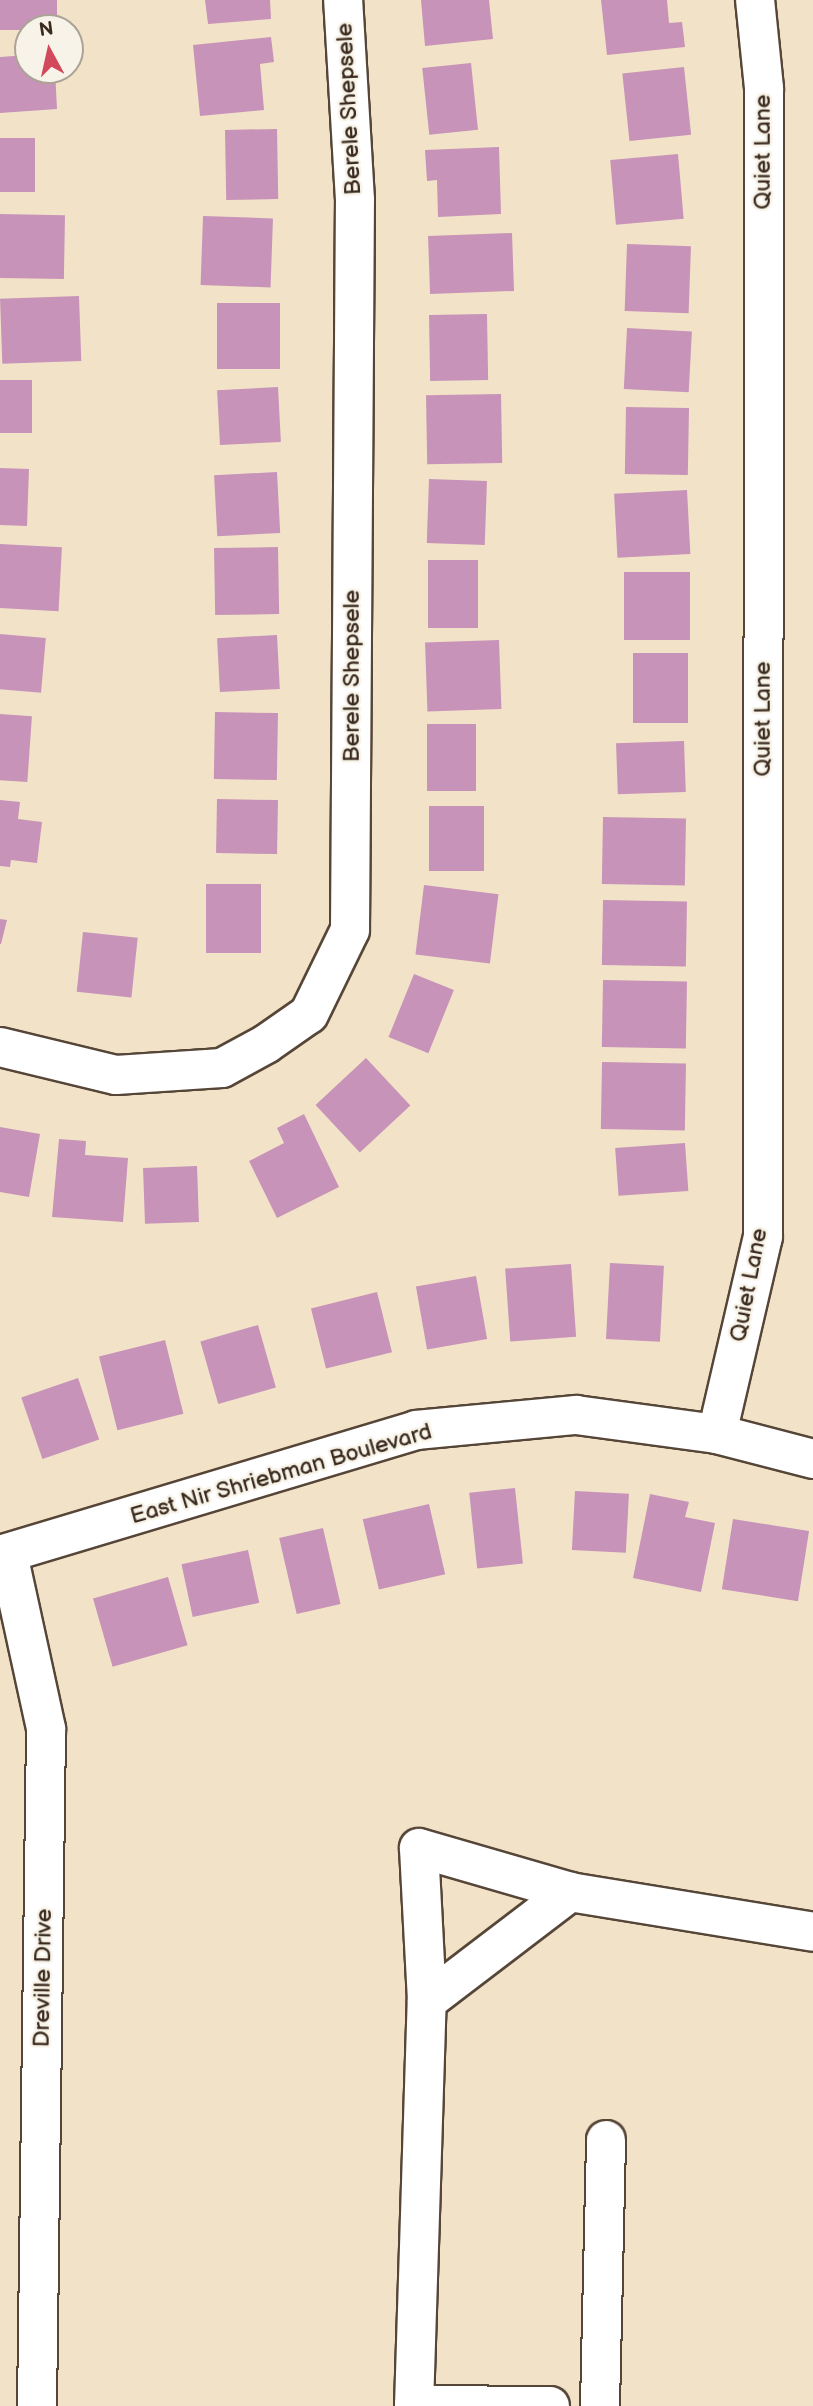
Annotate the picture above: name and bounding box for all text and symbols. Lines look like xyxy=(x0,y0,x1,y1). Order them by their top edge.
north arrow xyxy=(14,14,84,84)
text: N xyxy=(38,17,55,42)
street label: Berele Shepsele xyxy=(331,22,367,196)
street label: Quiet Lane xyxy=(749,94,777,210)
street label: Berele Shepsele xyxy=(338,590,366,762)
street label: Quiet Lane xyxy=(749,661,777,777)
street label: Quiet Lane xyxy=(724,1226,774,1344)
street label: East Nir Shriebman Boulevard xyxy=(127,1418,435,1530)
street label: Dreville Drive xyxy=(28,1908,58,2048)

